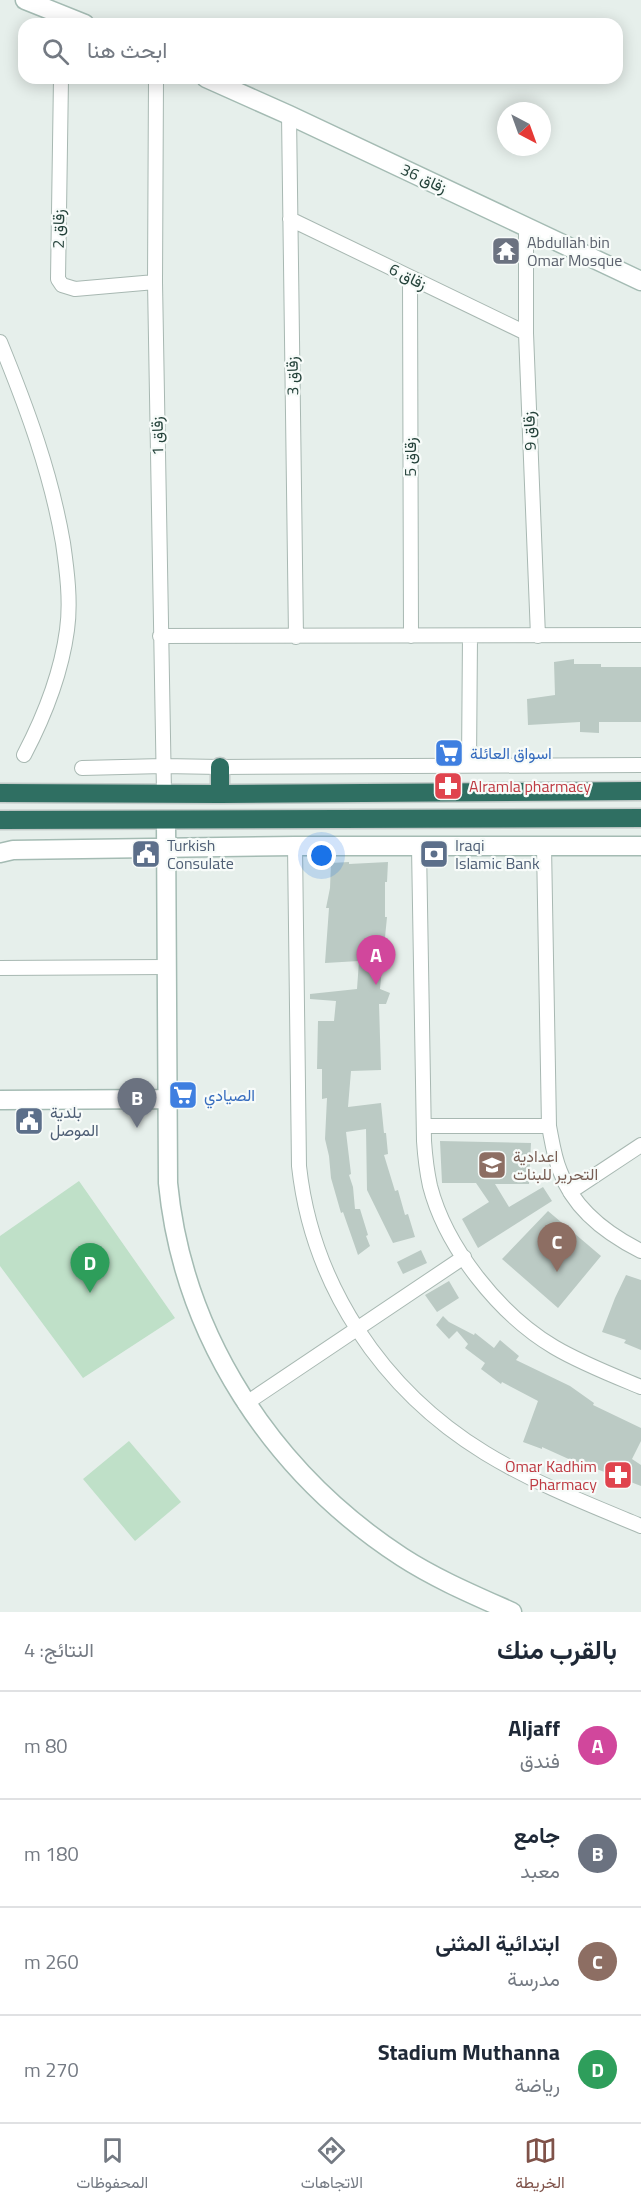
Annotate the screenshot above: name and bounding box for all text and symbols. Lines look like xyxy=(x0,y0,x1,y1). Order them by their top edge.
search box xyxy=(18,18,623,84)
text: ابحث هنا xyxy=(87,33,167,67)
icon: search xyxy=(39,35,72,68)
north arrow xyxy=(497,102,551,156)
street label: زقاق 36 xyxy=(397,157,451,199)
street label: زقاق 2 xyxy=(46,209,70,249)
place label: Abdullah bin Omar Mosque xyxy=(527,230,622,272)
temple icon: Abdullah bin Omar Mosque xyxy=(490,235,522,267)
street label: زقاق 6 xyxy=(385,257,431,295)
street label: زقاق 3 xyxy=(280,356,304,396)
street label: زقاق 9 xyxy=(516,411,542,451)
street label: زقاق 1 xyxy=(145,416,169,456)
street label: زقاق 5 xyxy=(398,437,422,477)
supermarket icon: اسواق العائلة xyxy=(433,737,465,769)
place label: اسواق العائلة xyxy=(470,741,552,765)
pharmacy icon: Alramla pharmacy xyxy=(432,770,464,802)
place label: Alramla pharmacy xyxy=(469,774,591,798)
place label: Turkish Consulate xyxy=(167,833,234,875)
place label: Iraqi Islamic Bank xyxy=(455,833,540,875)
public building icon: Turkish Consulate xyxy=(130,838,162,870)
bank icon: Iraqi Islamic Bank xyxy=(418,838,450,870)
your location xyxy=(307,841,336,870)
pin: A xyxy=(356,936,395,985)
pin: B xyxy=(118,1078,156,1128)
supermarket icon: الصيادي xyxy=(167,1079,199,1111)
place label: الصيادي xyxy=(204,1083,255,1109)
place label: بلدية الموصل xyxy=(50,1100,99,1142)
public building icon: بلدية الموصل xyxy=(13,1105,45,1137)
place label: اعدادية التحرير للبنات xyxy=(513,1144,598,1186)
school or university icon: اعدادية التحرير للبنات xyxy=(476,1149,508,1181)
pin: C xyxy=(538,1222,576,1272)
pin: D xyxy=(70,1244,110,1293)
place label: Omar Kadhim Pharmacy xyxy=(505,1454,597,1496)
pharmacy icon: Omar Kadhim Pharmacy xyxy=(602,1459,634,1491)
text: بالقرب منك xyxy=(497,1630,617,1669)
text: النتائج: 4 xyxy=(24,1634,94,1665)
text: Aljaff xyxy=(508,1711,560,1745)
text: 80 m xyxy=(24,1730,68,1761)
text: A xyxy=(591,1730,604,1761)
text: فندق xyxy=(520,1745,560,1776)
text: جامع xyxy=(514,1818,560,1852)
text: 180 m xyxy=(24,1838,79,1869)
text: B xyxy=(591,1838,604,1869)
text: معبد xyxy=(520,1855,560,1886)
text: ابتدائية المثنى xyxy=(435,1926,560,1960)
text: 260 m xyxy=(24,1946,79,1977)
text: C xyxy=(592,1946,603,1977)
text: مدرسة xyxy=(507,1963,560,1994)
text: Stadium Muthanna xyxy=(378,2035,560,2069)
text: 270 m xyxy=(24,2054,79,2085)
text: D xyxy=(591,2054,604,2085)
text: رياضة xyxy=(515,2069,560,2100)
tab: المحفوظات xyxy=(76,2134,148,2197)
tab: الاتجاهات xyxy=(301,2134,363,2197)
tab: الخريطة xyxy=(515,2134,565,2197)

